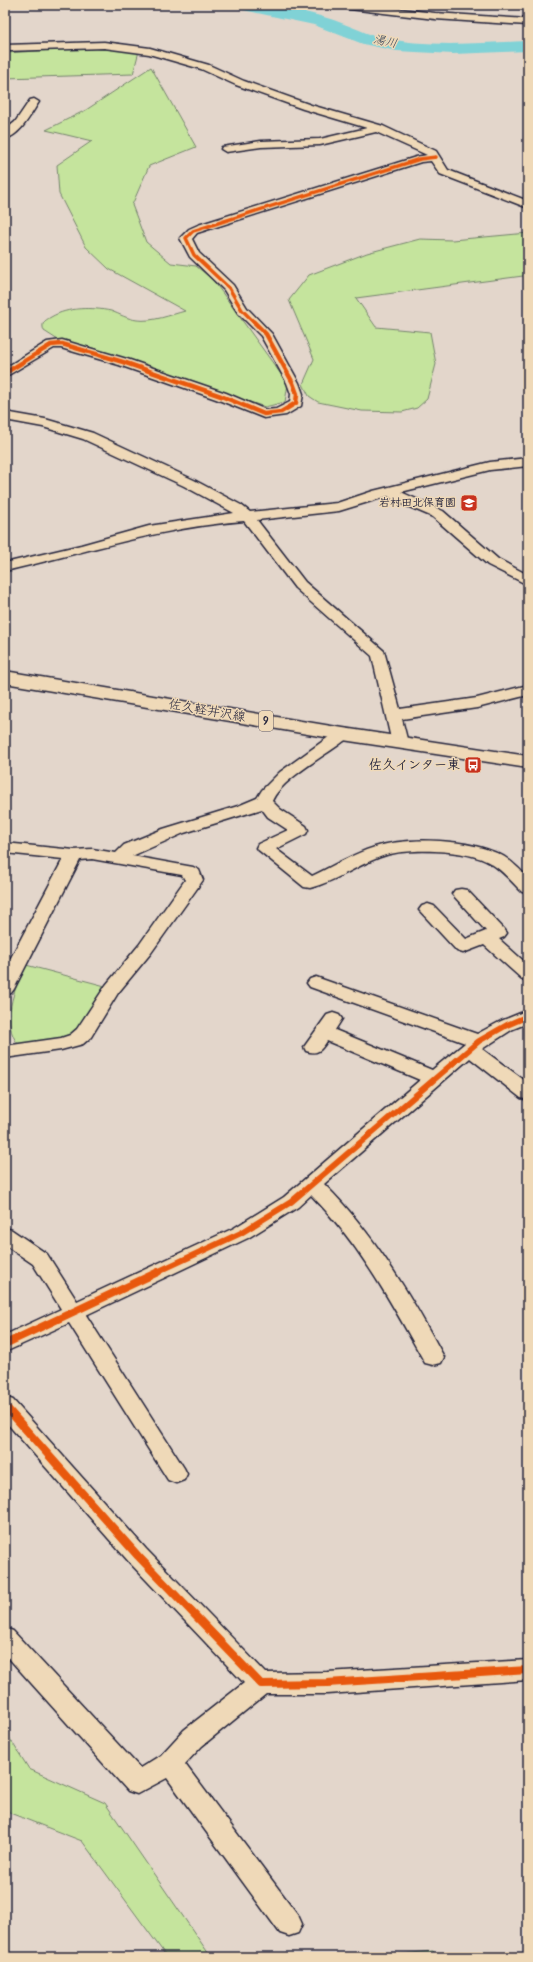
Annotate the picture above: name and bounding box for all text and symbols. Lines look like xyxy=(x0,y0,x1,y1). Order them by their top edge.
water label: 湯川 xyxy=(372,32,398,52)
school or university icon: 岩村田北保育園 xyxy=(459,493,479,513)
place label: 岩村田北保育園 xyxy=(379,496,456,510)
street label: 佐久軽井沢線 xyxy=(167,696,248,726)
road number: 9 xyxy=(259,711,273,731)
bus stop icon: 佐久インター東 xyxy=(463,755,483,775)
place label: 佐久インター東 xyxy=(369,757,460,774)

